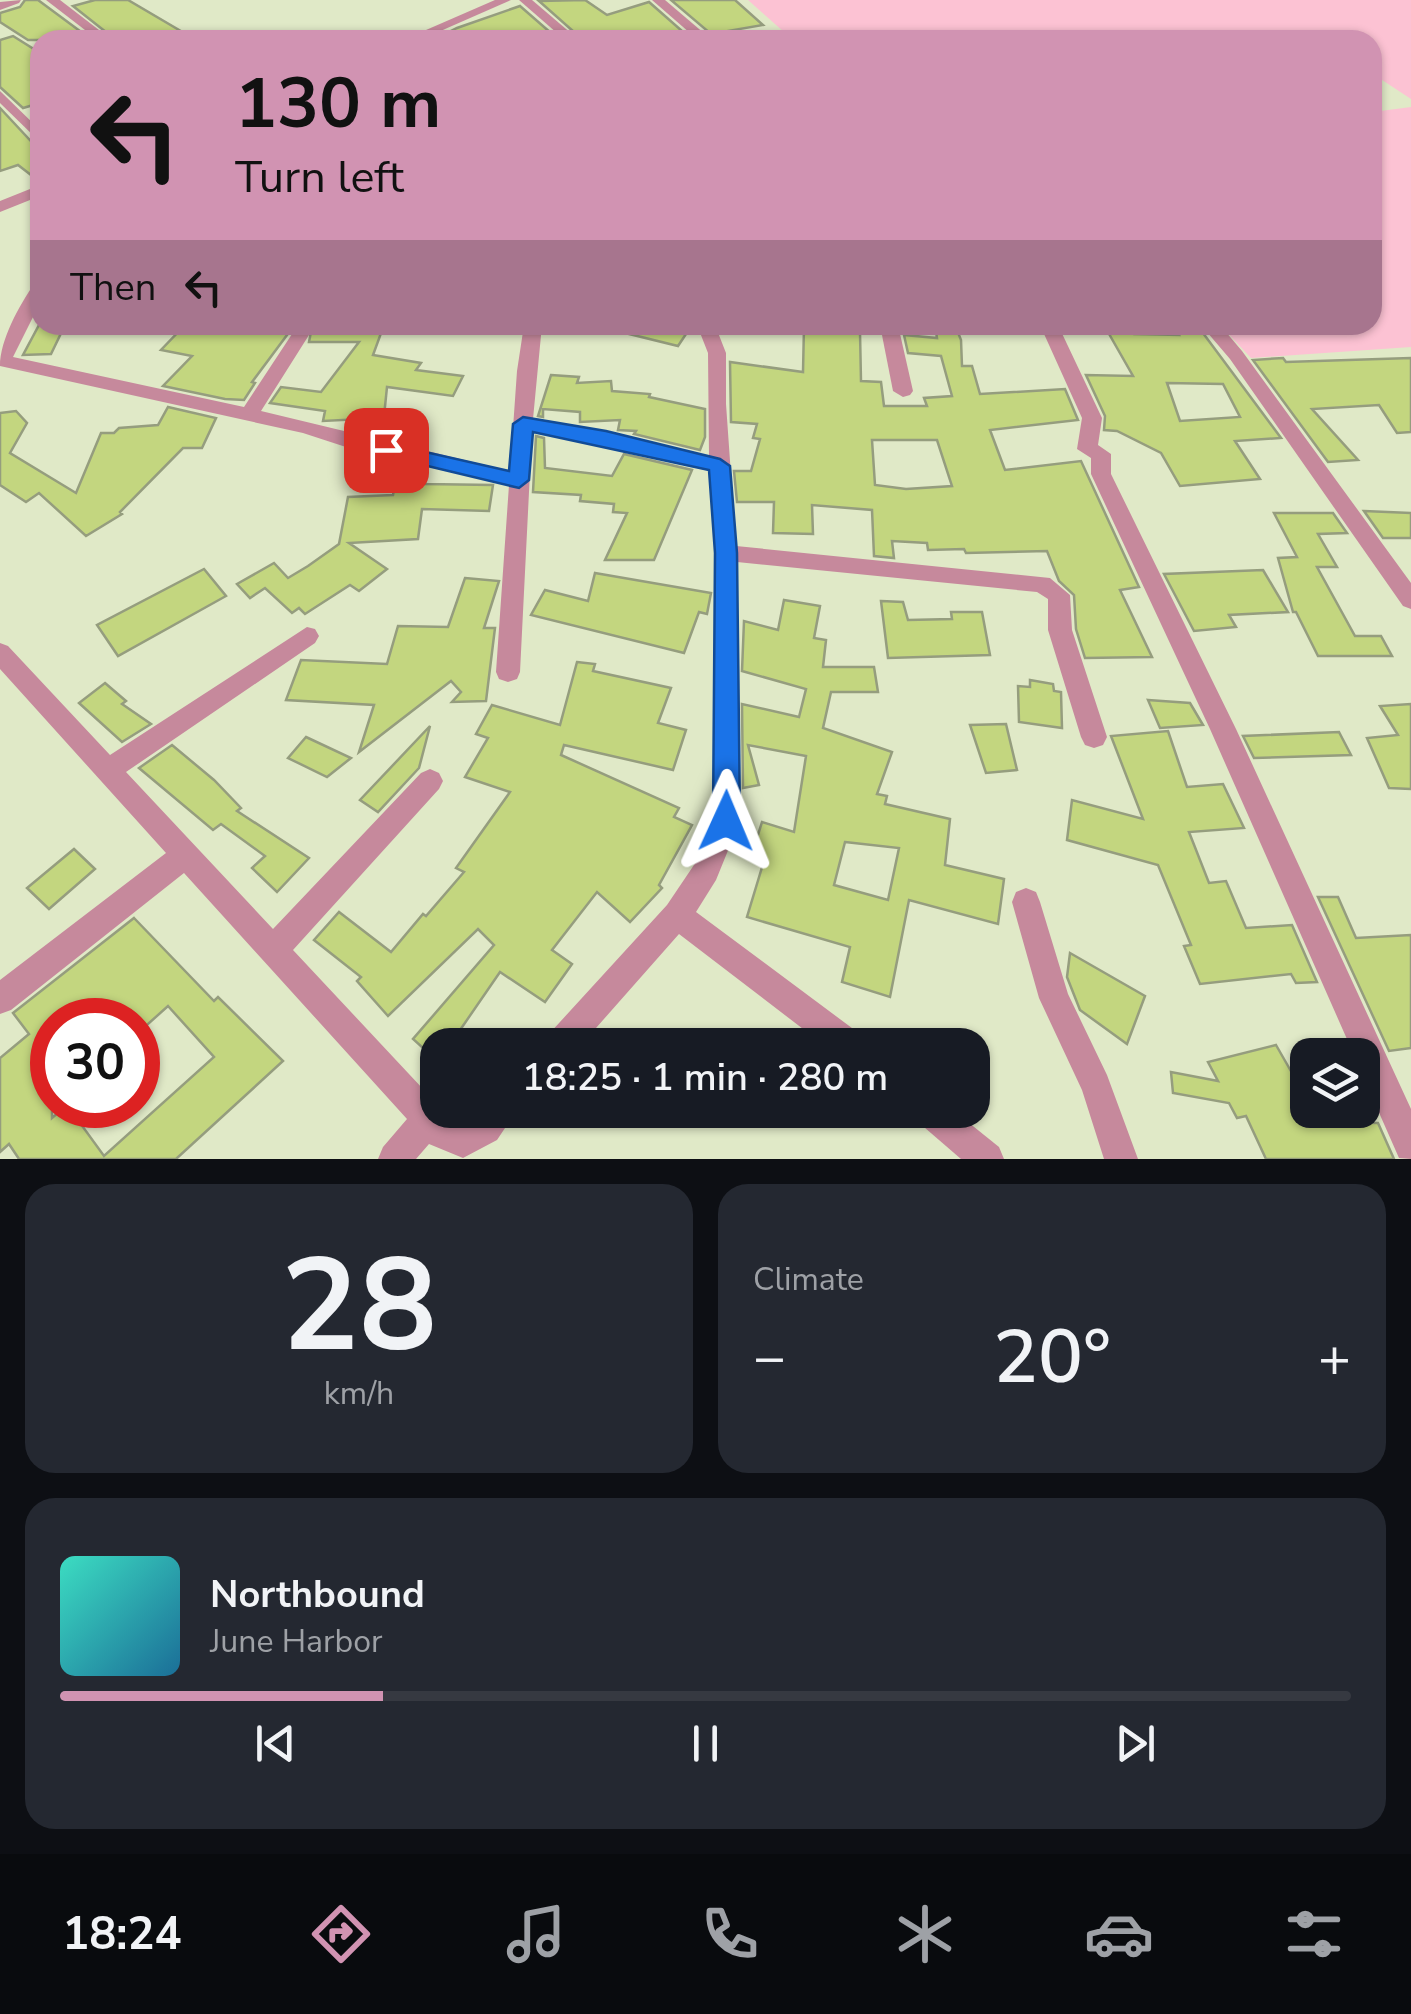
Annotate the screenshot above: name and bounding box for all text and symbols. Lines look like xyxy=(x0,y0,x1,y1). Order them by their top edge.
text: 130 m xyxy=(235,56,441,152)
icon: left xyxy=(70,70,200,200)
text: Turn left xyxy=(235,147,404,208)
icon: left xyxy=(176,260,231,315)
text: Then xyxy=(70,262,156,313)
pin xyxy=(344,408,429,493)
icon: arrive xyxy=(359,423,414,478)
position arrow xyxy=(674,769,778,873)
speed limit sign: 30 xyxy=(30,998,160,1128)
map controls xyxy=(1290,1038,1380,1128)
button: layers xyxy=(1290,1038,1380,1128)
text: 18:25 · 1 min · 280 m xyxy=(522,1052,888,1103)
text: 28 xyxy=(281,1218,437,1395)
text: Climate xyxy=(753,1258,864,1301)
text: 20° xyxy=(993,1306,1111,1408)
text: − xyxy=(753,1320,786,1395)
text: + xyxy=(1318,1320,1351,1395)
text: km/h xyxy=(324,1372,394,1415)
text: Northbound xyxy=(210,1569,425,1620)
text: June Harbor xyxy=(210,1620,382,1663)
icon: previous xyxy=(248,1716,303,1771)
icon: pause xyxy=(678,1716,733,1771)
icon: next xyxy=(1108,1716,1163,1771)
icon: directions xyxy=(306,1899,376,1969)
icon: music xyxy=(501,1899,571,1969)
icon: phone xyxy=(695,1899,765,1969)
icon: climate xyxy=(890,1899,960,1969)
icon: car xyxy=(1084,1899,1154,1969)
icon: filters xyxy=(1279,1899,1349,1969)
text: 18:24 xyxy=(62,1904,181,1965)

